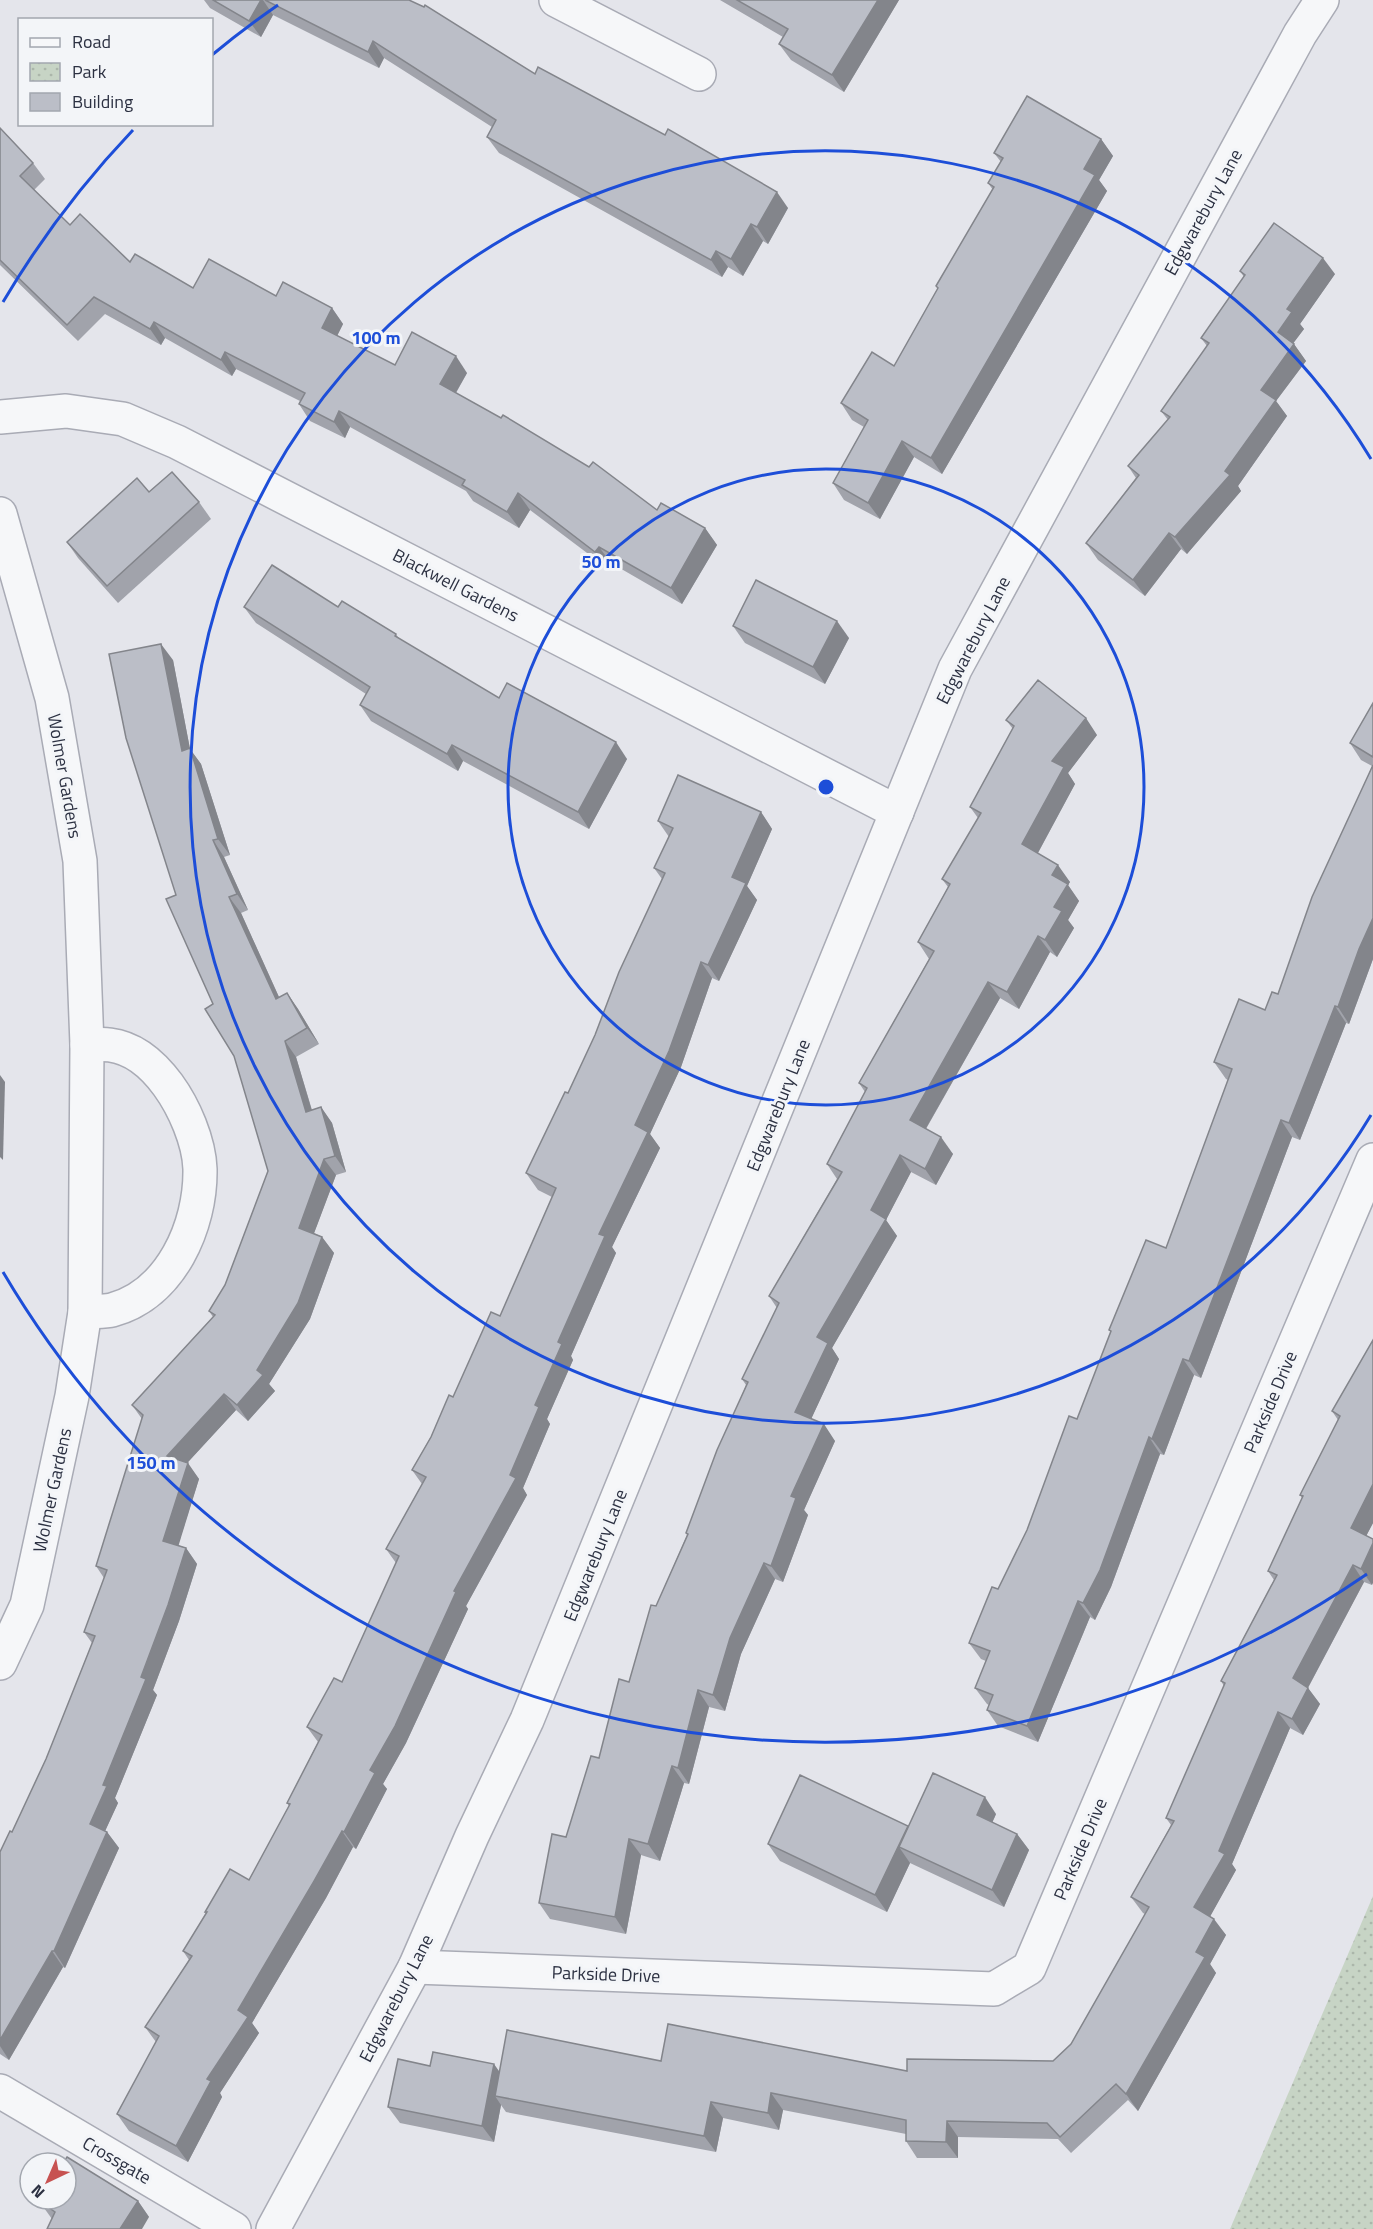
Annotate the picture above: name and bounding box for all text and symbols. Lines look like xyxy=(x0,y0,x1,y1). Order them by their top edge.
legend xyxy=(18,18,213,126)
text: Road xyxy=(72,28,111,55)
text: Park xyxy=(72,58,107,85)
text: Building xyxy=(72,88,133,115)
street label: Edgwarebury Lane xyxy=(1157,144,1249,280)
text: 100 m xyxy=(351,324,401,351)
street label: Blackwell Gardens xyxy=(388,542,524,628)
text: 50 m xyxy=(581,548,621,575)
street label: Edgwarebury Lane xyxy=(929,571,1017,709)
street label: Wolmer Gardens xyxy=(41,711,89,841)
centre of rings xyxy=(816,777,836,797)
street label: Edgwarebury Lane xyxy=(739,1035,817,1175)
street label: Parkside Drive xyxy=(1236,1347,1304,1457)
street label: Wolmer Gardens xyxy=(26,1425,78,1555)
text: 150 m xyxy=(126,1449,176,1476)
street label: Edgwarebury Lane xyxy=(556,1485,634,1625)
street label: Parkside Drive xyxy=(1046,1794,1114,1904)
street label: Edgwarebury Lane xyxy=(352,1929,440,2067)
street label: Parkside Drive xyxy=(551,1959,661,1989)
street label: Crossgate xyxy=(78,2129,156,2191)
north arrow xyxy=(18,2151,78,2211)
text: N xyxy=(25,2179,50,2204)

